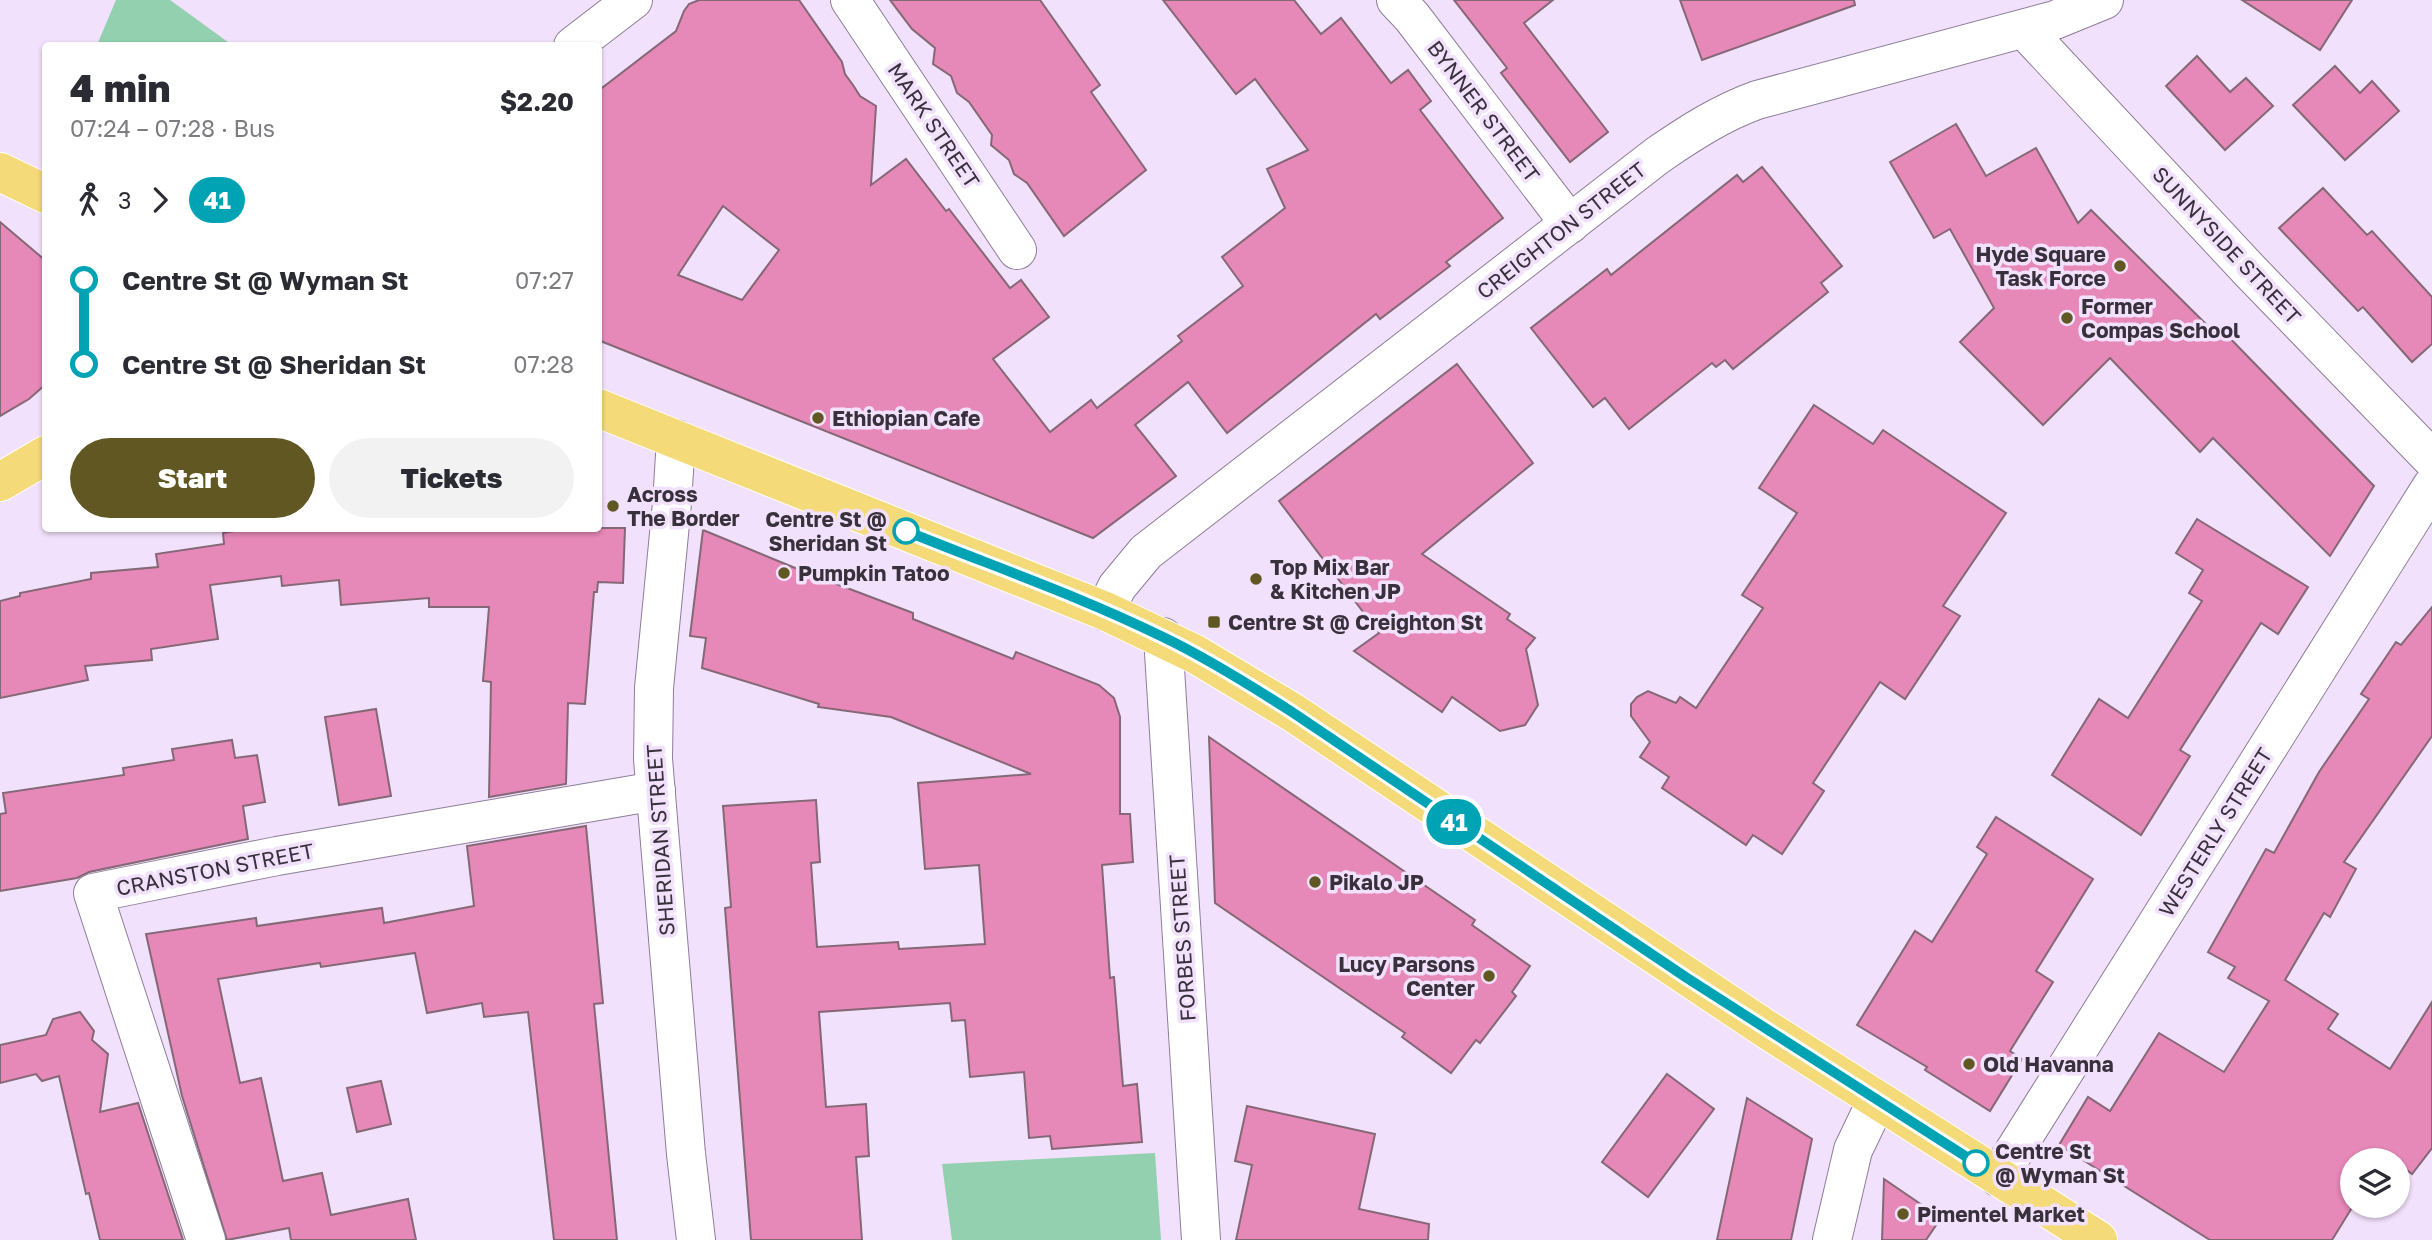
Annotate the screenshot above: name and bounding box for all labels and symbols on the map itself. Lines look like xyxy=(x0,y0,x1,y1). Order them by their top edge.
street label: BYNNER STREET xyxy=(1422,35,1546,187)
street label: MARK STREET xyxy=(883,57,985,193)
street label: CREIGHTON STREET xyxy=(1471,156,1651,304)
street label: SUNNYSIDE STREET xyxy=(2147,161,2307,329)
place label: Hyde Square Task Force xyxy=(1975,241,2106,291)
marker: Hyde Square Task Force xyxy=(2112,258,2128,274)
place label: Former Compas School xyxy=(2081,293,2240,343)
marker: Former Compas School xyxy=(2059,310,2075,326)
place label: Ethiopian Cafe xyxy=(832,405,980,431)
marker: Ethiopian Cafe xyxy=(810,410,826,426)
place label: Across The Border xyxy=(627,481,740,531)
marker: Across The Border xyxy=(605,498,621,514)
place label: Centre St @ Sheridan St xyxy=(765,506,887,556)
marker: Centre St @ Sheridan St xyxy=(893,518,919,544)
place label: Top Mix Bar & Kitchen JP xyxy=(1270,554,1401,604)
place label: Pumpkin Tatoo xyxy=(798,560,949,586)
marker: Pumpkin Tatoo xyxy=(776,565,792,581)
marker: Top Mix Bar & Kitchen JP xyxy=(1248,571,1264,587)
place label: Centre St @ Creighton St xyxy=(1228,609,1483,635)
marker: Centre St @ Creighton St xyxy=(1206,614,1222,630)
street label: SHERIDAN STREET xyxy=(640,743,680,937)
street label: WESTERLY STREET xyxy=(2153,743,2277,921)
line badge: 41 xyxy=(1422,799,1486,845)
street label: CRANSTON STREET xyxy=(114,837,316,901)
street label: FORBES STREET xyxy=(1163,854,1201,1022)
place label: Pikalo JP xyxy=(1329,869,1424,895)
marker: Pikalo JP xyxy=(1307,874,1323,890)
place label: Lucy Parsons Center xyxy=(1338,951,1475,1001)
marker: Lucy Parsons Center xyxy=(1481,968,1497,984)
place label: Old Havanna xyxy=(1983,1051,2114,1077)
marker: Old Havanna xyxy=(1961,1056,1977,1072)
place label: Centre St @ Wyman St xyxy=(1995,1138,2125,1188)
marker: Centre St @ Wyman St xyxy=(1963,1150,1989,1176)
place label: Pimentel Market xyxy=(1917,1201,2085,1227)
marker: Pimentel Market xyxy=(1895,1206,1911,1222)

